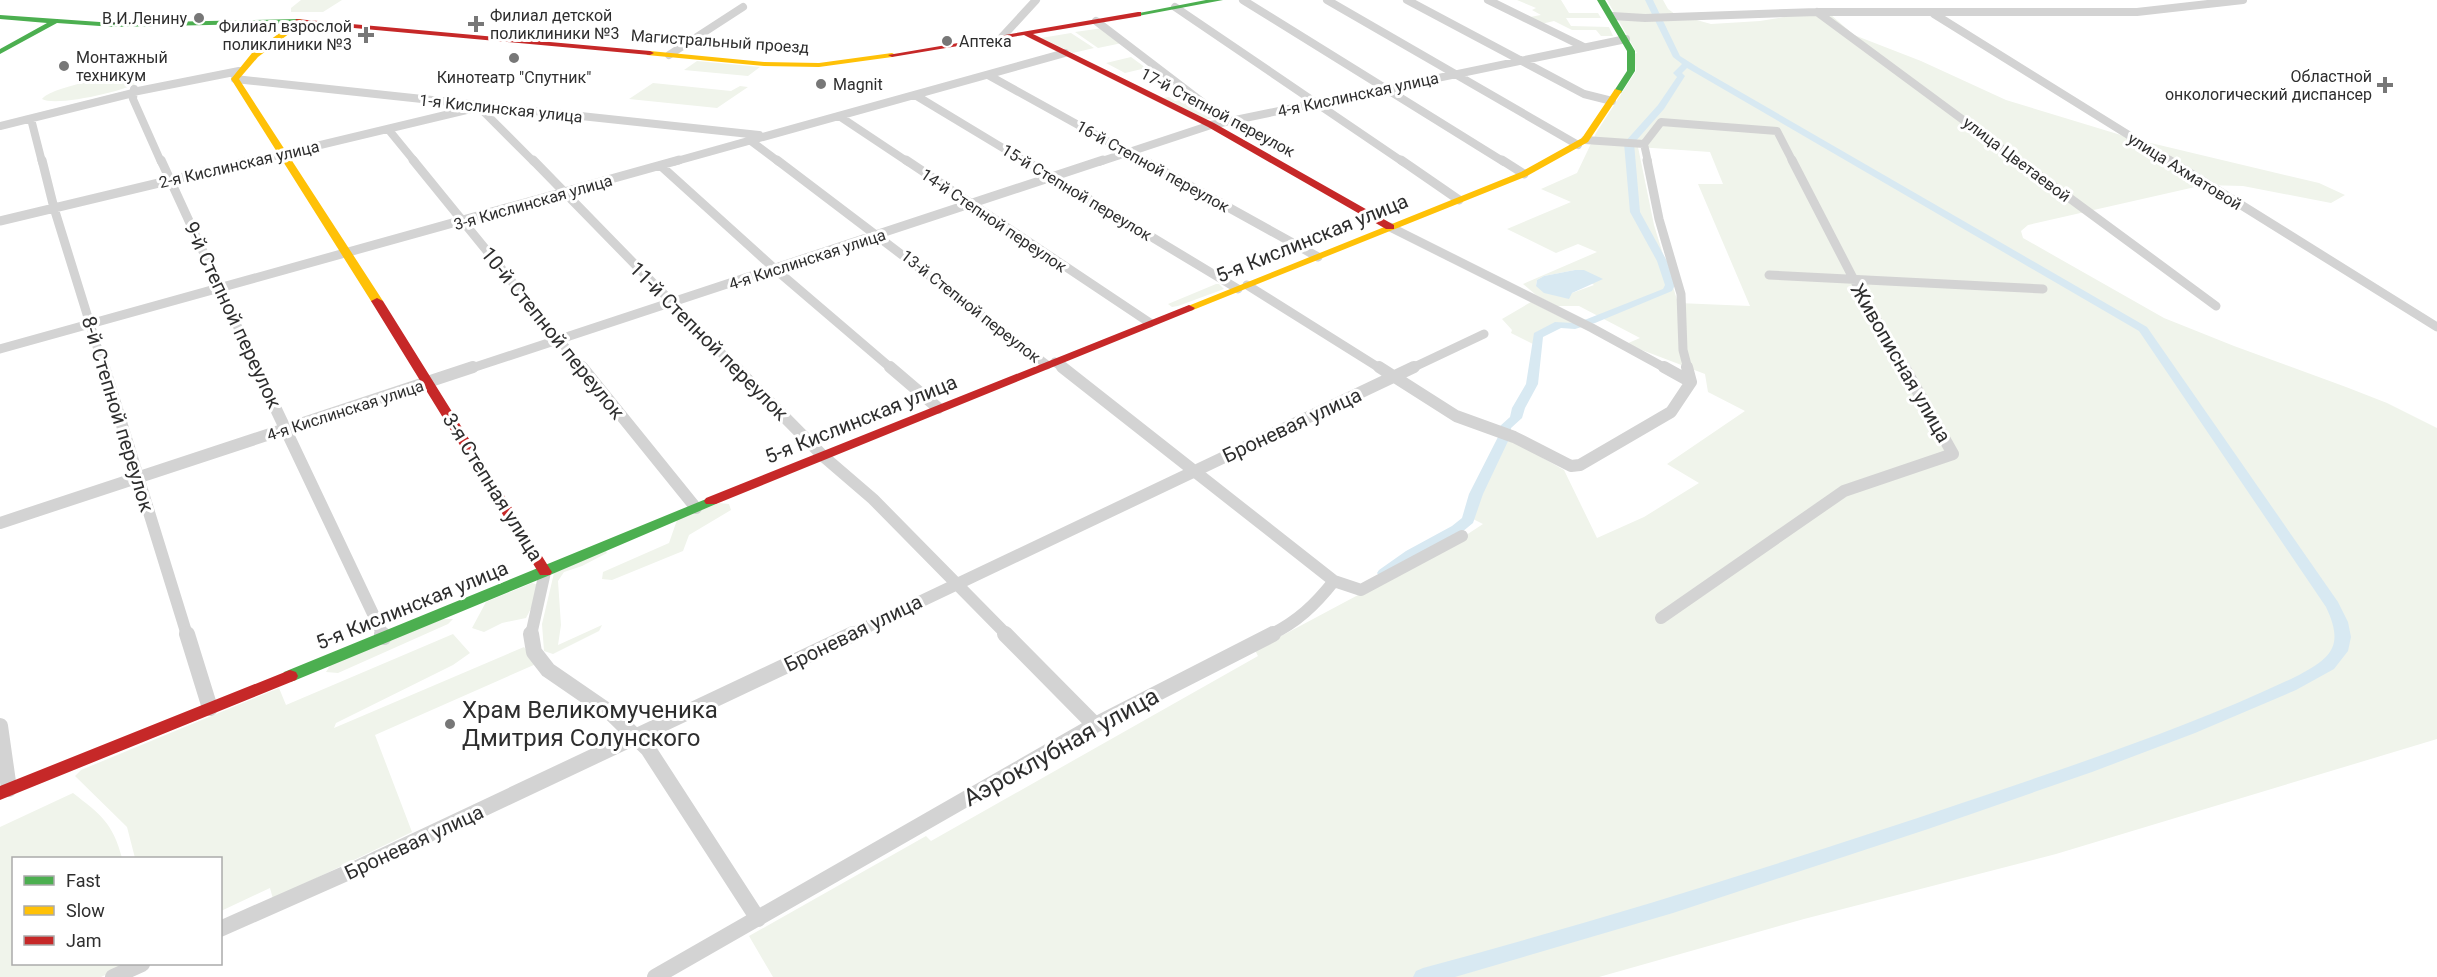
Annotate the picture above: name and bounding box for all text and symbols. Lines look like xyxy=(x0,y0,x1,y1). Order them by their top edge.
place label: Филиал детской поликлиники №3 xyxy=(490,6,620,43)
place label: В.И.Ленину xyxy=(102,9,187,28)
marker: В.И.Ленину xyxy=(192,11,206,25)
marker: Филиал детской поликлиники №3 xyxy=(467,15,485,33)
place label: Филиал взрослой поликлиники №3 xyxy=(219,17,352,54)
marker: Филиал взрослой поликлиники №3 xyxy=(357,26,375,44)
street label: Магистральный проезд xyxy=(630,26,810,57)
place label: Аптека xyxy=(959,32,1012,51)
marker: Аптека xyxy=(940,34,954,48)
place label: Монтажный техникум xyxy=(76,48,168,85)
marker: Кинотеатр "Спутник" xyxy=(507,51,521,65)
marker: Монтажный техникум xyxy=(57,59,71,73)
street label: 17-й Степной переулок xyxy=(1137,64,1298,161)
place label: Областной онкологический диспансер xyxy=(2165,67,2372,104)
place label: Кинотеатр "Спутник" xyxy=(437,68,591,87)
street label: 4-я Кислинская улица xyxy=(1276,68,1440,121)
place label: Magnit xyxy=(833,75,883,94)
marker: Областной онкологический диспансер xyxy=(2376,76,2394,94)
marker: Magnit xyxy=(814,77,828,91)
street label: 1-я Кислинская улица xyxy=(418,90,583,127)
street label: улица Цветаевой xyxy=(1959,113,2074,206)
street label: 16-й Степной переулок xyxy=(1073,116,1233,217)
street label: улица Ахматовой xyxy=(2124,129,2245,214)
street label: 2-я Кислинская улица xyxy=(157,137,321,192)
street label: 15-й Степной переулок xyxy=(998,140,1156,245)
street label: 14-й Степной переулок xyxy=(917,165,1071,276)
street label: 3-я Кислинская улица xyxy=(452,171,615,234)
street label: 5-я Кислинская улица xyxy=(1212,188,1412,288)
street label: 9-й Степной переулок xyxy=(179,218,287,412)
street label: 4-я Кислинская улица xyxy=(726,225,888,294)
street label: 10-й Степной переулок xyxy=(476,242,630,424)
street label: 13-й Степной переулок xyxy=(897,246,1044,367)
street label: 11-й Степной переулок xyxy=(625,257,794,426)
street label: Живописная улица xyxy=(1846,279,1956,447)
street label: 8-й Степной переулок xyxy=(77,313,159,515)
street label: 5-я Кислинская улица xyxy=(761,369,961,469)
street label: 4-я Кислинская улица xyxy=(264,376,426,445)
street label: Броневая улица xyxy=(1219,382,1365,468)
street label: 3-я Степная улица xyxy=(438,409,548,565)
street label: 5-я Кислинская улица xyxy=(312,555,512,655)
street label: Броневая улица xyxy=(780,589,926,677)
street label: Аэроклубная улица xyxy=(958,682,1164,812)
place label: Храм Великомученика Дмитрия Солунского xyxy=(462,696,718,752)
marker: Храм Великомученика Дмитрия Солунского xyxy=(443,717,457,731)
street label: Броневая улица xyxy=(341,799,487,885)
legend xyxy=(12,857,222,965)
text: Fast xyxy=(66,870,101,891)
text: Slow xyxy=(66,900,105,921)
text: Jam xyxy=(66,930,102,951)

